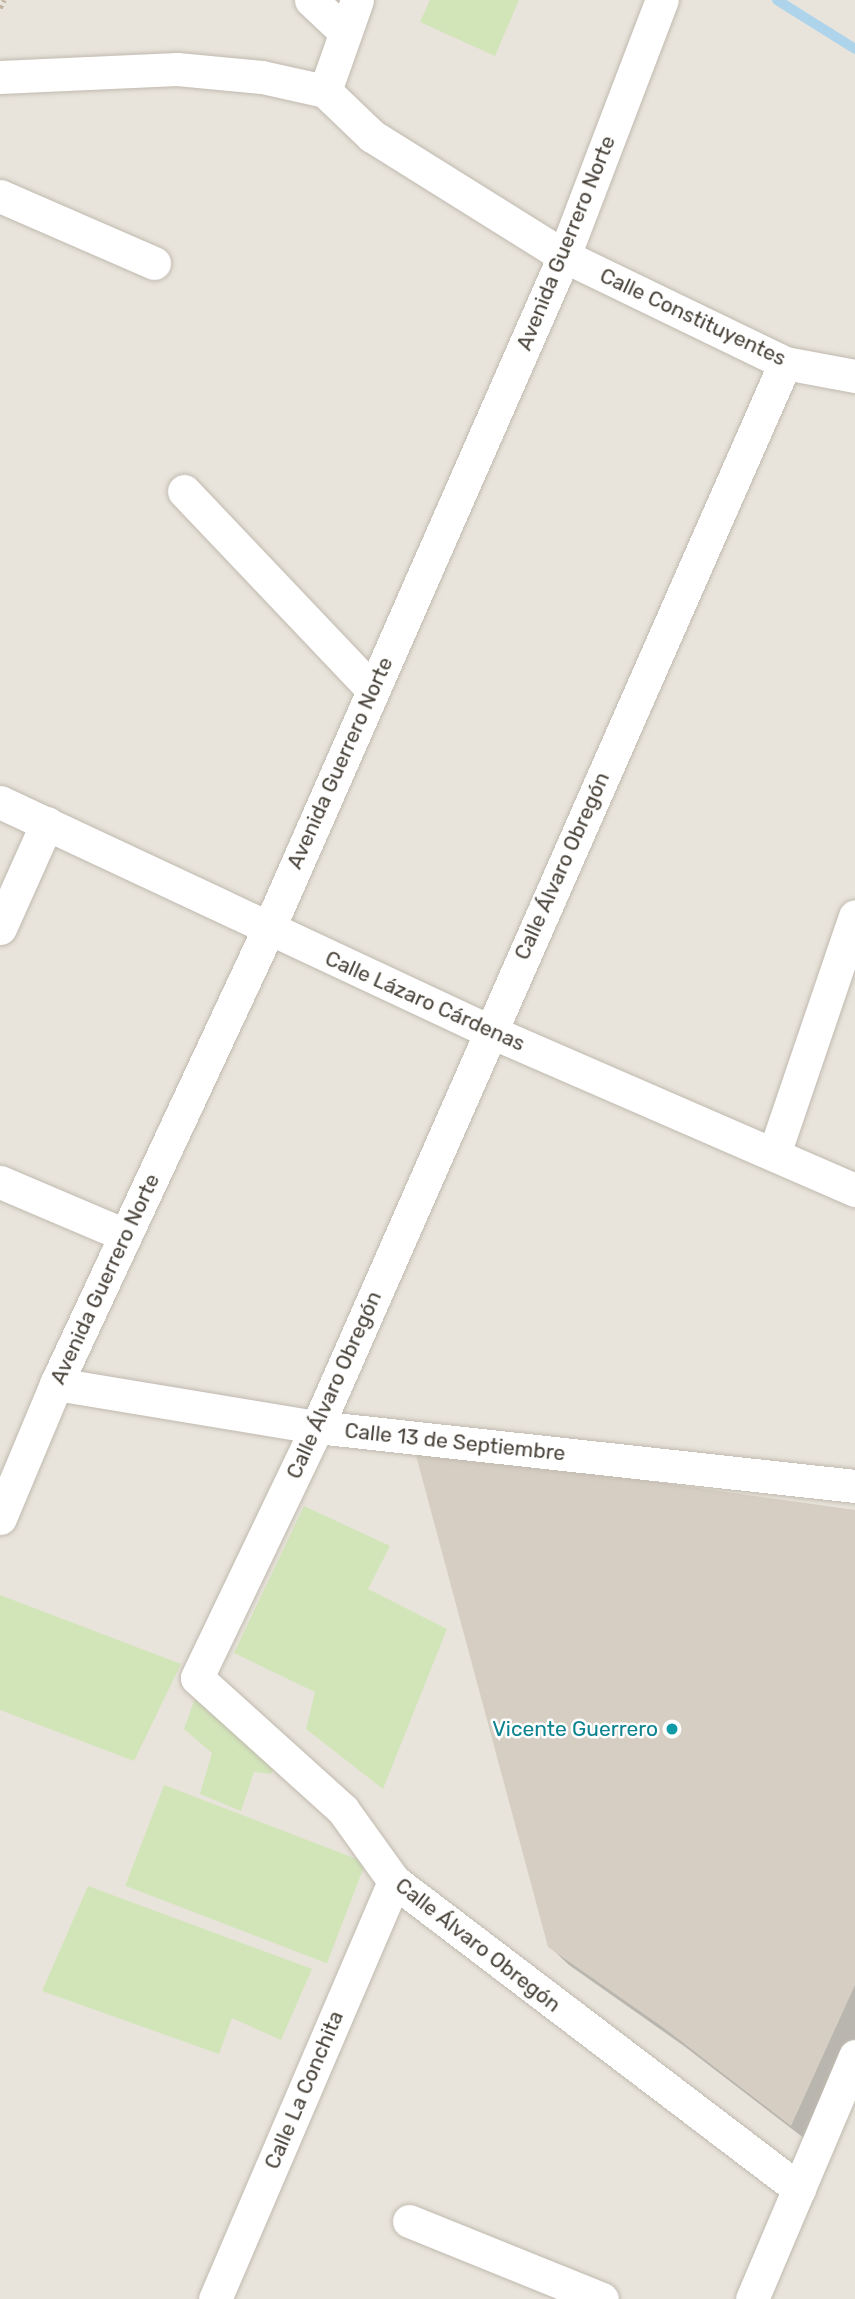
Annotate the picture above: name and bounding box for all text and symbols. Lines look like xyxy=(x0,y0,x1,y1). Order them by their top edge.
street label: Avenida Guerrero Norte xyxy=(511,132,621,354)
street label: Calle Constituyentes xyxy=(596,263,790,371)
street label: Avenida Guerrero Norte xyxy=(282,653,398,873)
street label: Calle Álvaro Obregón xyxy=(509,768,615,964)
street label: Calle Lázaro Cárdenas xyxy=(321,946,529,1056)
street label: Avenida Guerrero Norte xyxy=(45,1170,165,1388)
street label: Calle Álvaro Obregón xyxy=(281,1287,387,1483)
street label: Calle 13 de Septiembre xyxy=(343,1418,567,1466)
place label: Vicente Guerrero xyxy=(492,1716,658,1742)
marker: Vicente Guerrero xyxy=(664,1721,680,1737)
street label: Calle Álvaro Obregón xyxy=(390,1873,566,2017)
street label: Calle La Conchita xyxy=(259,2007,349,2173)

